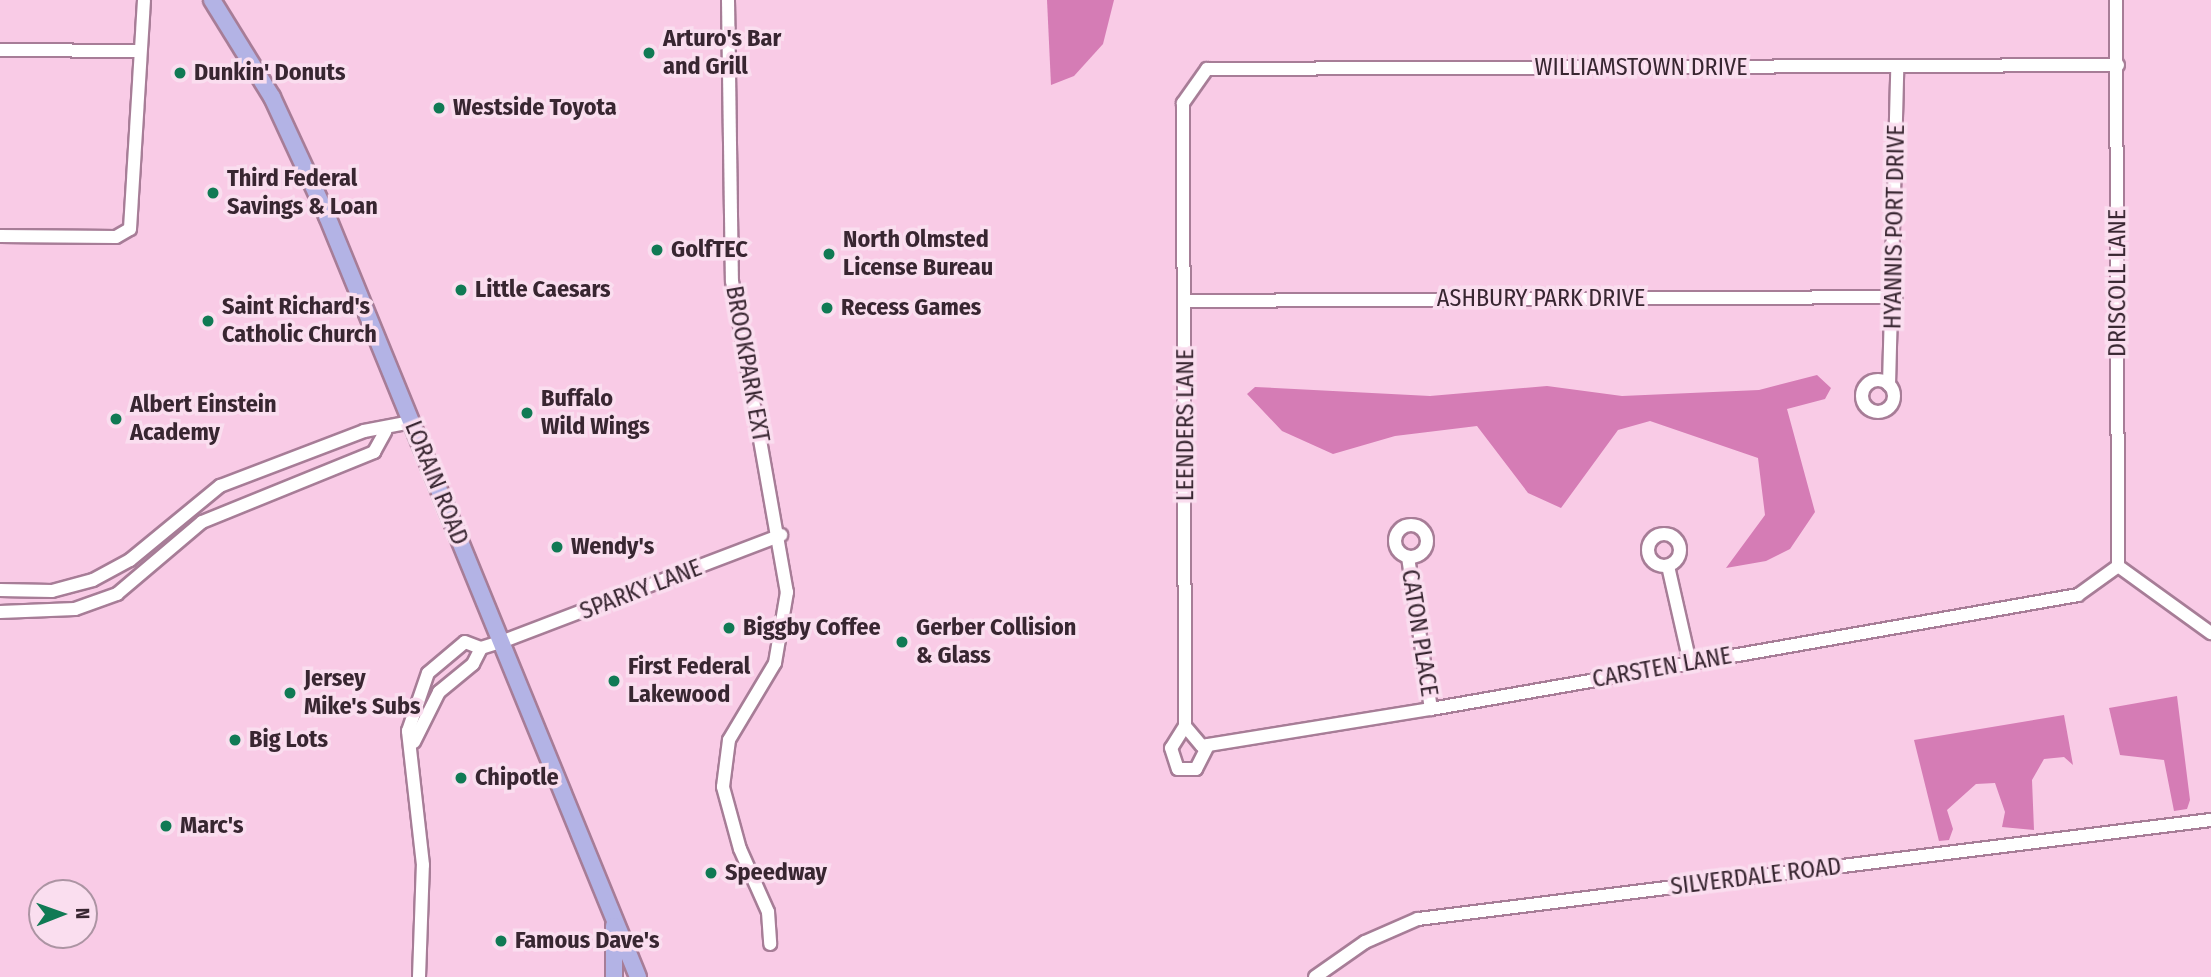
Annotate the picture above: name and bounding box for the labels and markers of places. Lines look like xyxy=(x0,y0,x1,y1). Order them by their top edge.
place label: Arturo's Bar and Grill xyxy=(663,25,781,81)
marker: Arturo's Bar and Grill xyxy=(641,45,657,61)
place label: Dunkin' Donuts xyxy=(194,59,346,87)
marker: Dunkin' Donuts xyxy=(172,65,188,81)
place label: Westside Toyota xyxy=(453,94,617,122)
marker: Westside Toyota xyxy=(431,100,447,116)
place label: Third Federal Savings & Loan xyxy=(227,165,378,221)
marker: Third Federal Savings & Loan xyxy=(205,185,221,201)
place label: North Olmsted License Bureau xyxy=(843,226,993,282)
place label: GolfTEC xyxy=(671,236,748,264)
marker: GolfTEC xyxy=(649,242,665,258)
marker: North Olmsted License Bureau xyxy=(821,246,837,262)
place label: Little Caesars xyxy=(475,276,610,304)
marker: Little Caesars xyxy=(453,282,469,298)
place label: Saint Richard's Catholic Church xyxy=(222,293,377,349)
place label: Recess Games xyxy=(841,294,981,322)
marker: Recess Games xyxy=(819,300,835,316)
marker: Saint Richard's Catholic Church xyxy=(200,313,216,329)
place label: Buffalo Wild Wings xyxy=(541,385,650,441)
place label: Albert Einstein Academy xyxy=(130,391,277,447)
marker: Buffalo Wild Wings xyxy=(519,405,535,421)
marker: Albert Einstein Academy xyxy=(108,411,124,427)
place label: Wendy's xyxy=(571,533,654,561)
marker: Wendy's xyxy=(549,539,565,555)
place label: Biggby Coffee xyxy=(743,614,881,642)
place label: Gerber Collision & Glass xyxy=(916,614,1076,670)
marker: Biggby Coffee xyxy=(721,620,737,636)
marker: Gerber Collision & Glass xyxy=(894,634,910,650)
place label: First Federal Lakewood xyxy=(628,653,750,709)
place label: Jersey Mike's Subs xyxy=(304,665,420,721)
marker: First Federal Lakewood xyxy=(606,673,622,689)
marker: Jersey Mike's Subs xyxy=(282,685,298,701)
place label: Big Lots xyxy=(249,726,328,754)
marker: Big Lots xyxy=(227,732,243,748)
place label: Chipotle xyxy=(475,764,559,792)
marker: Chipotle xyxy=(453,770,469,786)
place label: Marc's xyxy=(180,812,243,840)
marker: Marc's xyxy=(158,818,174,834)
place label: Speedway xyxy=(725,859,827,887)
marker: Speedway xyxy=(703,865,719,881)
place label: Famous Dave's xyxy=(515,927,659,955)
marker: Famous Dave's xyxy=(493,933,509,949)

